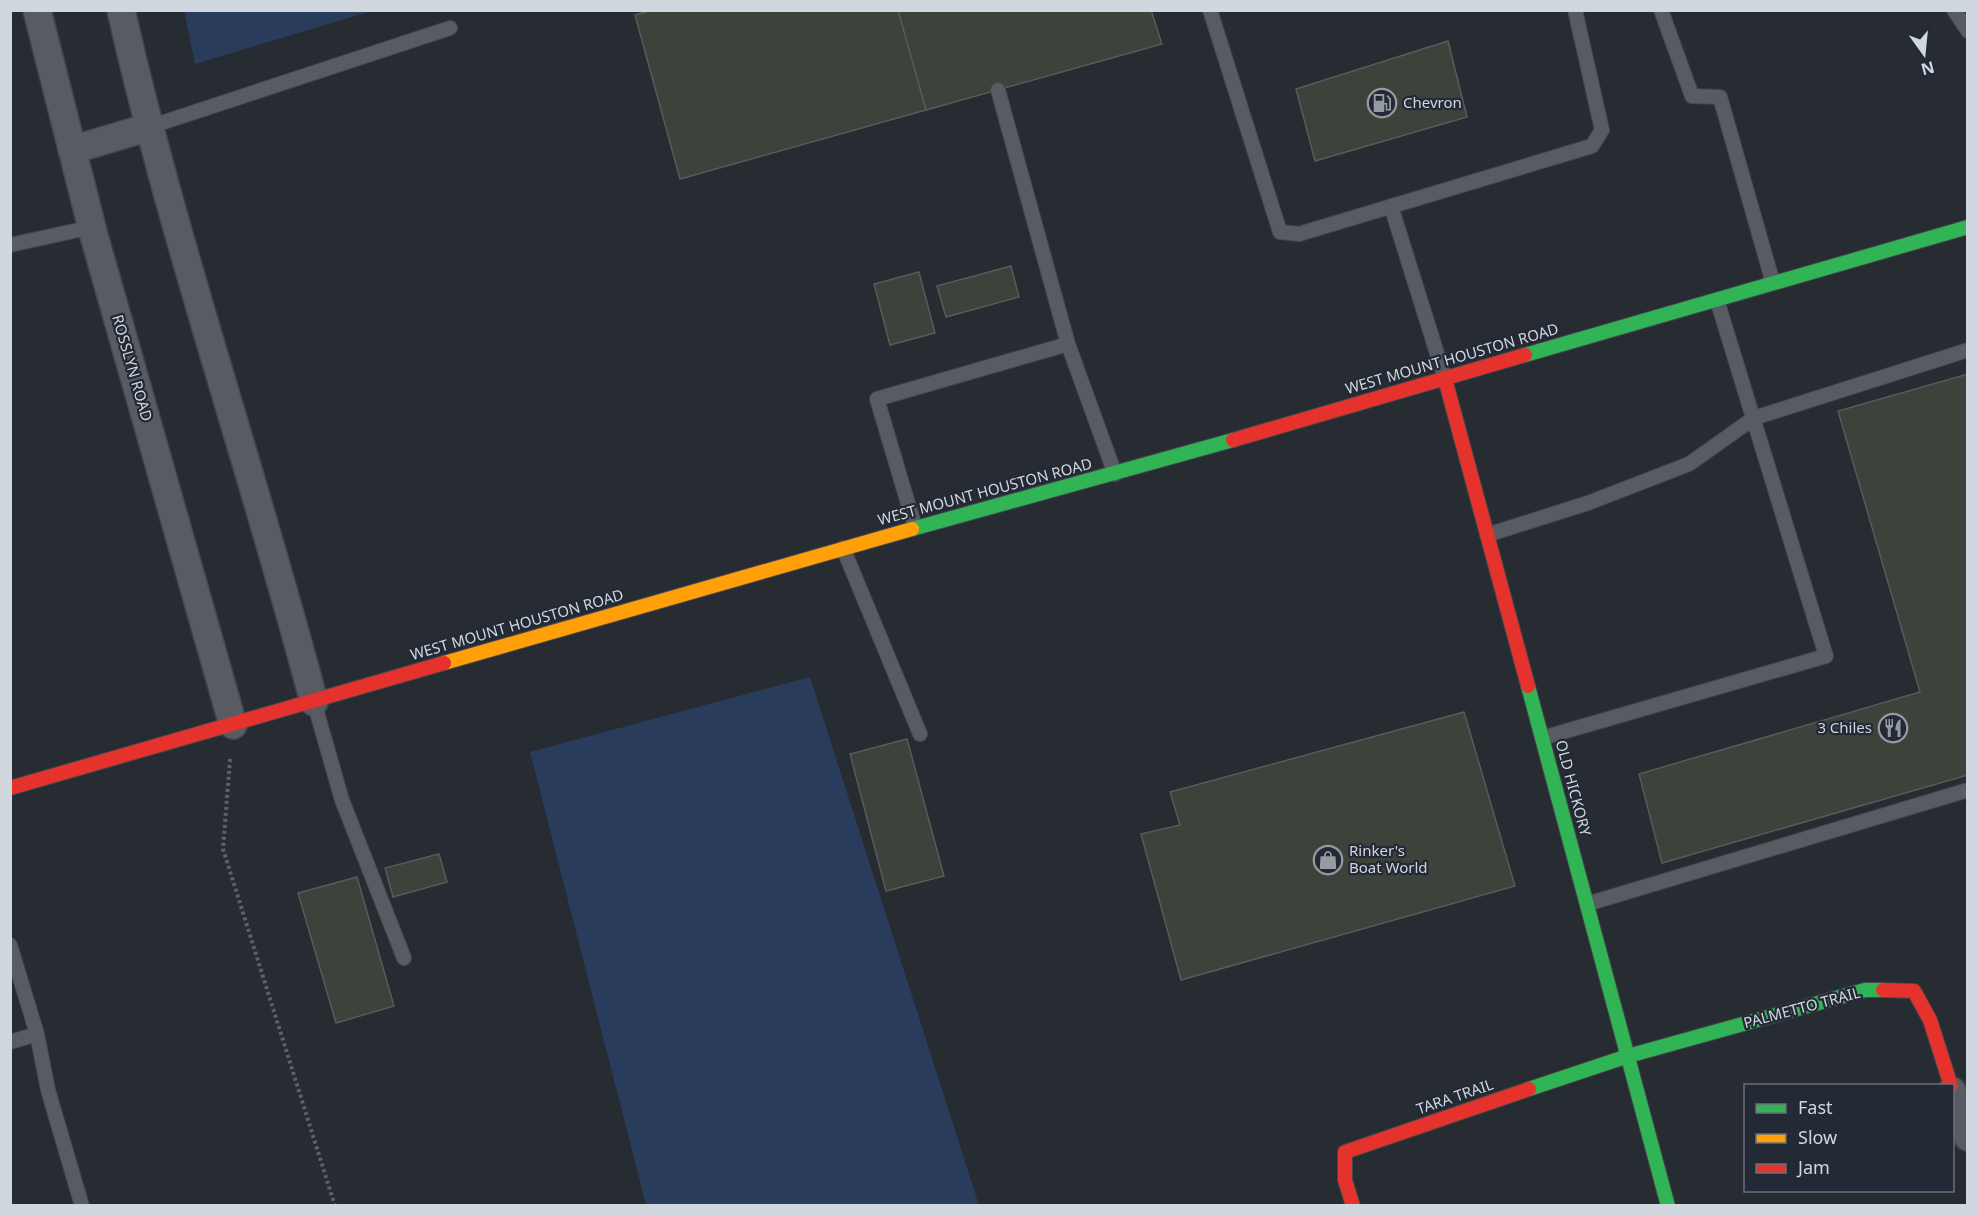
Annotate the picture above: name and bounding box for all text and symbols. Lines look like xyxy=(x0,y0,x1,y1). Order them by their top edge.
north arrow xyxy=(1894,24,1954,84)
text: N xyxy=(1919,56,1937,81)
fuel station icon: Chevron xyxy=(1366,87,1398,119)
place label: Chevron xyxy=(1403,92,1462,112)
street label: ROSSLYN ROAD xyxy=(108,312,158,423)
street label: WEST MOUNT HOUSTON ROAD xyxy=(1343,318,1561,398)
street label: WEST MOUNT HOUSTON ROAD xyxy=(875,453,1094,529)
street label: WEST MOUNT HOUSTON ROAD xyxy=(408,584,626,664)
restaurant icon: 3 Chiles xyxy=(1877,712,1909,744)
place label: 3 Chiles xyxy=(1817,717,1872,737)
street label: OLD HICKORY xyxy=(1552,738,1597,838)
place label: Rinker's Boat World xyxy=(1349,840,1428,877)
shop icon: Rinker's Boat World xyxy=(1312,844,1344,876)
street label: PALMETTO TRAIL xyxy=(1741,982,1863,1032)
street label: TARA TRAIL xyxy=(1414,1074,1496,1119)
legend xyxy=(1744,1084,1954,1192)
text: Fast xyxy=(1798,1095,1833,1119)
text: Slow xyxy=(1798,1125,1837,1149)
text: Jam xyxy=(1796,1155,1830,1179)

